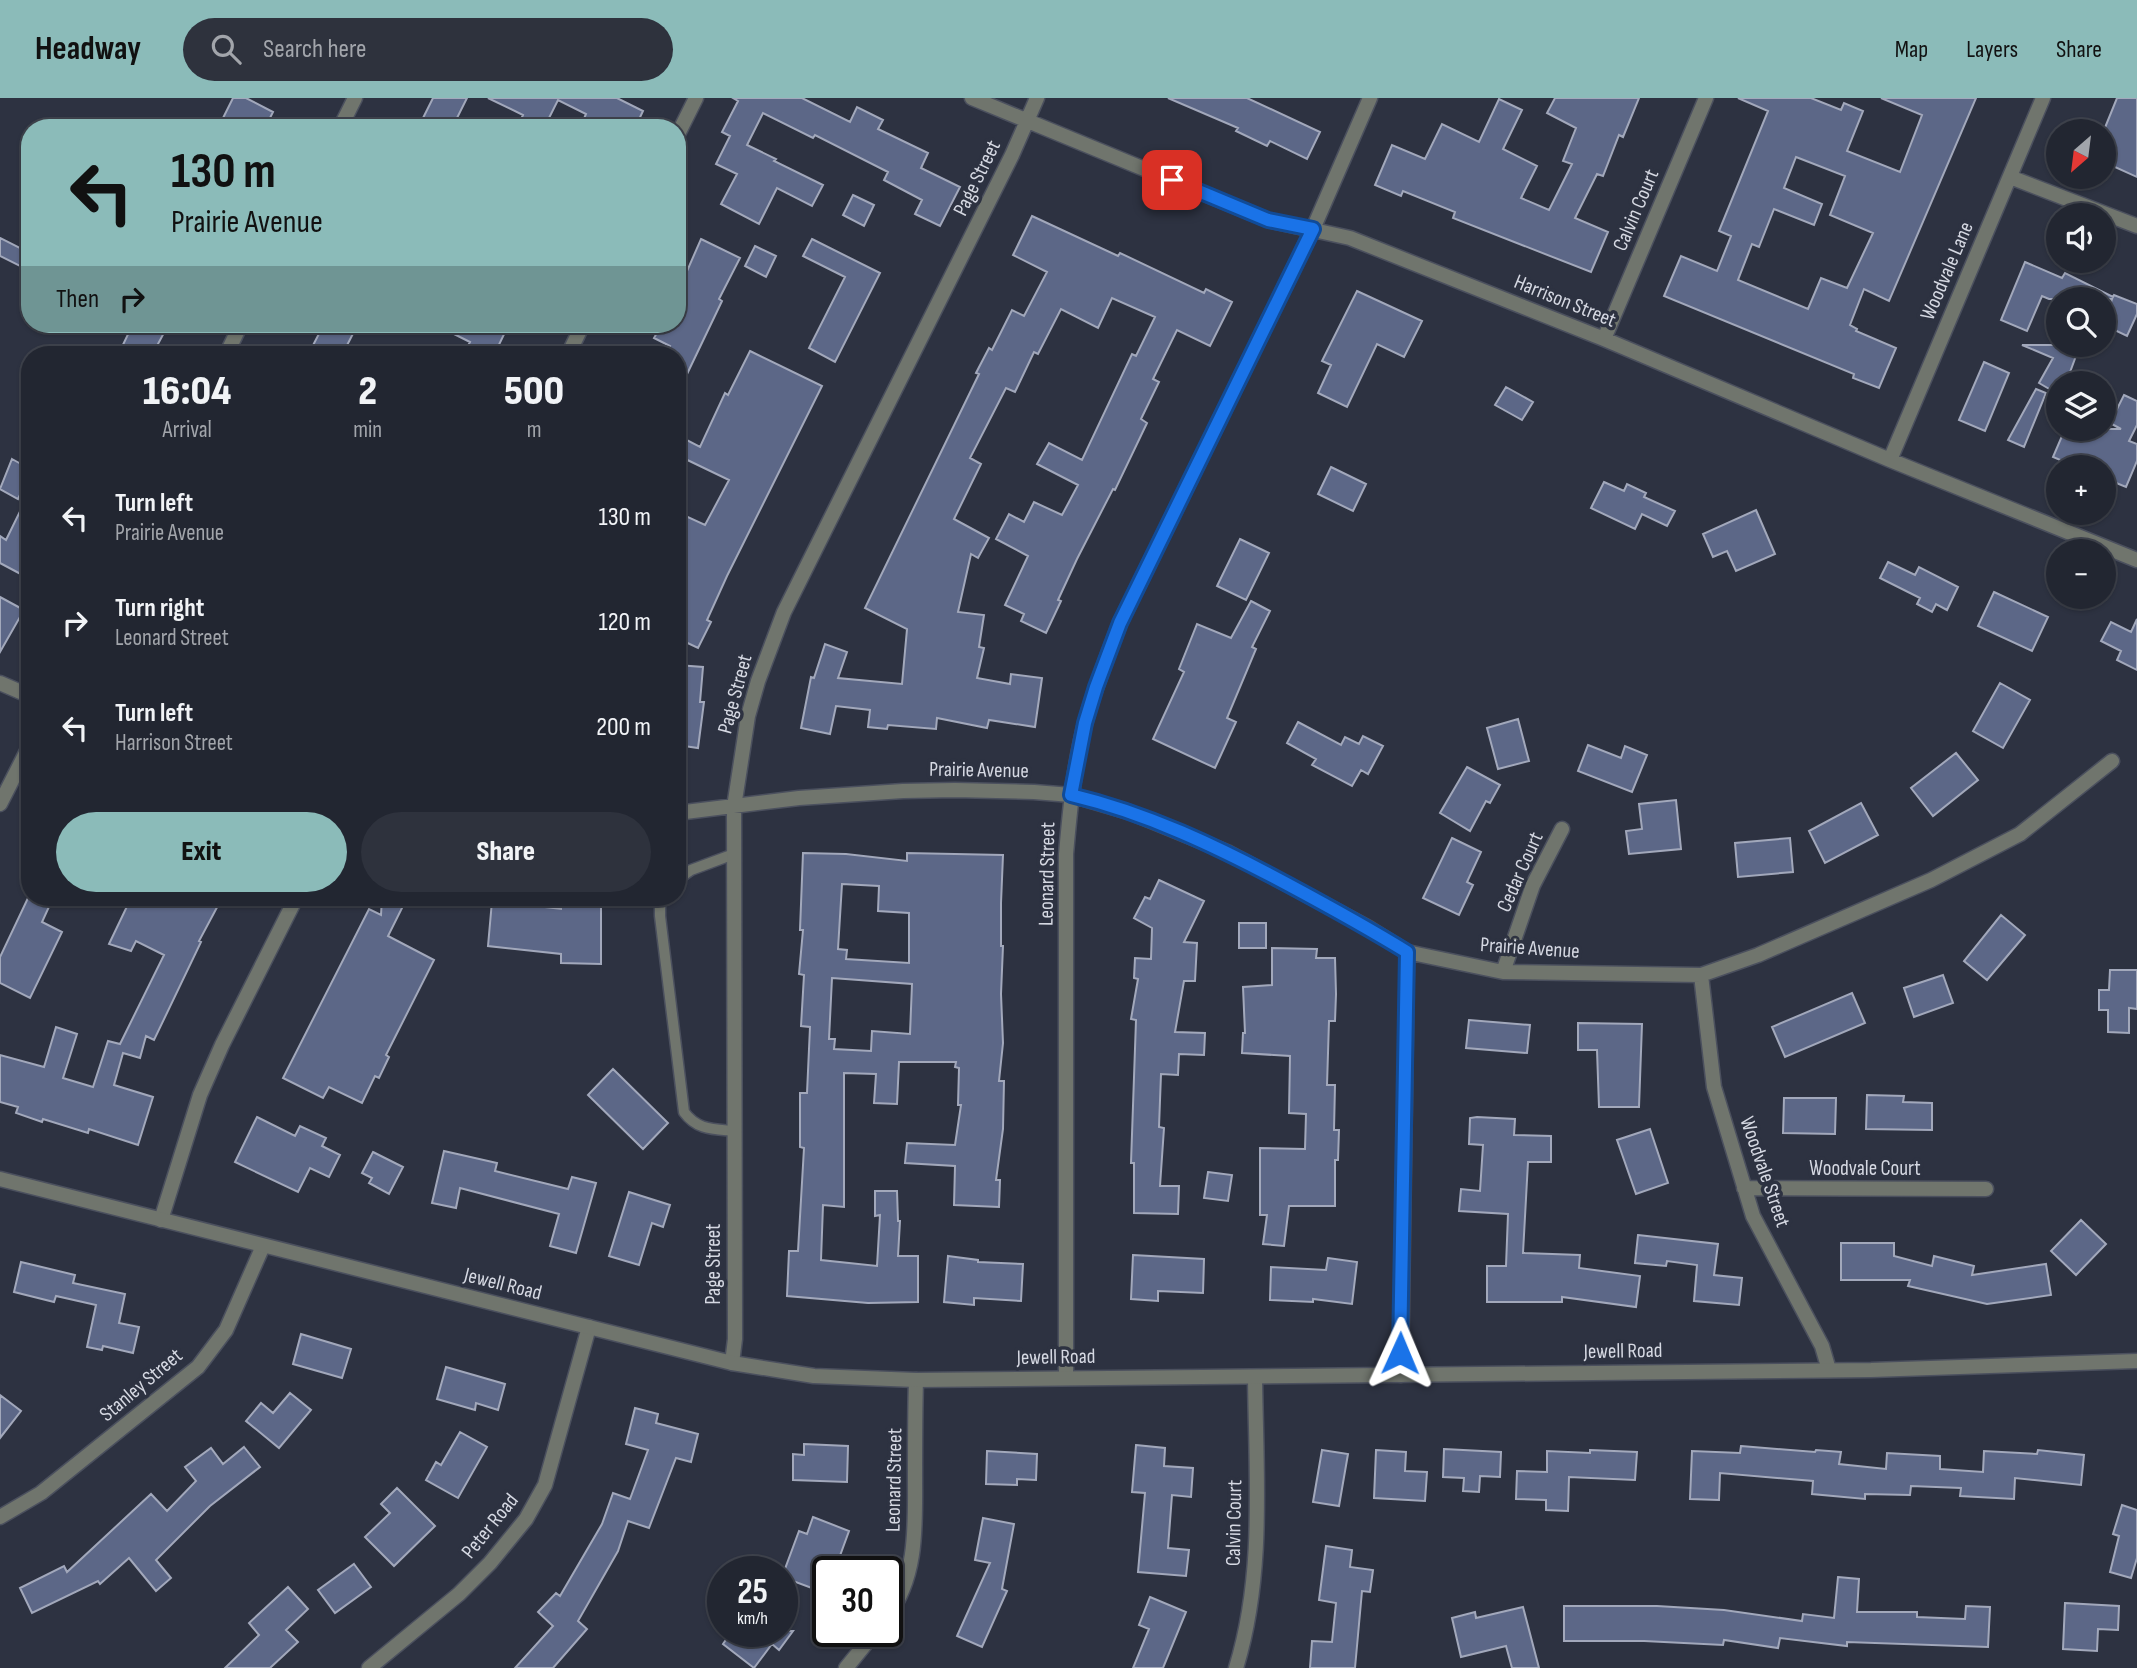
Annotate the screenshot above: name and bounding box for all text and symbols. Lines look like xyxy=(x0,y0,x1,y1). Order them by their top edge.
search box xyxy=(183,18,673,81)
text: Headway xyxy=(35,29,141,69)
icon: search xyxy=(207,30,245,68)
text: Search here xyxy=(263,34,366,65)
text: Map xyxy=(1895,35,1928,64)
text: Layers xyxy=(1966,35,2018,64)
text: Share xyxy=(2056,35,2102,64)
north arrow xyxy=(2046,119,2116,189)
map controls xyxy=(2046,119,2116,609)
street label: Page Street xyxy=(948,136,1006,220)
text: 130 m xyxy=(171,143,276,202)
icon: left xyxy=(56,147,147,238)
pin xyxy=(1142,150,1202,210)
icon: arrive xyxy=(1153,161,1191,199)
street label: Calvin Court xyxy=(1608,165,1664,255)
text: Prairie Avenue xyxy=(171,203,323,242)
button: sound xyxy=(2046,203,2116,273)
street label: Woodvale Lane xyxy=(1915,218,1979,324)
street label: Harrison Street xyxy=(1510,269,1620,333)
icon: right xyxy=(113,280,151,318)
text: Then xyxy=(56,284,99,315)
button: search xyxy=(2046,287,2116,357)
text: 16:04 xyxy=(143,366,232,417)
text: 2 xyxy=(358,366,377,417)
text: 500 xyxy=(504,366,564,417)
button: layers xyxy=(2046,371,2116,441)
text: Arrival xyxy=(162,416,212,444)
text: min xyxy=(353,416,382,444)
text: m xyxy=(527,416,541,444)
button: + xyxy=(2046,455,2116,525)
text: Turn left xyxy=(115,488,193,519)
icon: left xyxy=(56,499,94,537)
text: 130 m xyxy=(599,502,651,533)
text: Prairie Avenue xyxy=(115,519,224,547)
button: − xyxy=(2046,539,2116,609)
text: Turn right xyxy=(115,593,204,624)
icon: right xyxy=(56,604,94,642)
text: 120 m xyxy=(598,607,651,638)
text: Leonard Street xyxy=(115,624,229,652)
street label: Page Street xyxy=(712,652,758,736)
text: Turn left xyxy=(115,698,193,729)
icon: left xyxy=(56,709,94,747)
text: 200 m xyxy=(596,712,651,743)
text: Harrison Street xyxy=(115,729,233,757)
street label: Prairie Avenue xyxy=(929,757,1029,783)
button: Exit xyxy=(56,812,347,892)
button: Share xyxy=(361,812,651,892)
street label: Leonard Street xyxy=(1034,822,1060,926)
street label: Cedar Court xyxy=(1491,828,1549,916)
street label: Prairie Avenue xyxy=(1479,932,1581,964)
street label: Woodvale Street xyxy=(1734,1113,1796,1231)
street label: Woodvale Court xyxy=(1809,1156,1921,1181)
street label: Page Street xyxy=(701,1223,726,1305)
street label: Jewell Road xyxy=(461,1262,544,1306)
position arrow xyxy=(1363,1316,1437,1390)
street label: Jewell Road xyxy=(1582,1338,1663,1364)
street label: Stanley Street xyxy=(95,1343,187,1427)
street label: Jewell Road xyxy=(1015,1344,1096,1370)
street label: Leonard Street xyxy=(881,1428,907,1532)
street label: Calvin Court xyxy=(1221,1480,1247,1566)
street label: Peter Road xyxy=(456,1488,524,1564)
speed limit sign: 30 xyxy=(812,1556,903,1647)
text: 25 xyxy=(737,1571,768,1614)
text: km/h xyxy=(737,1608,768,1629)

